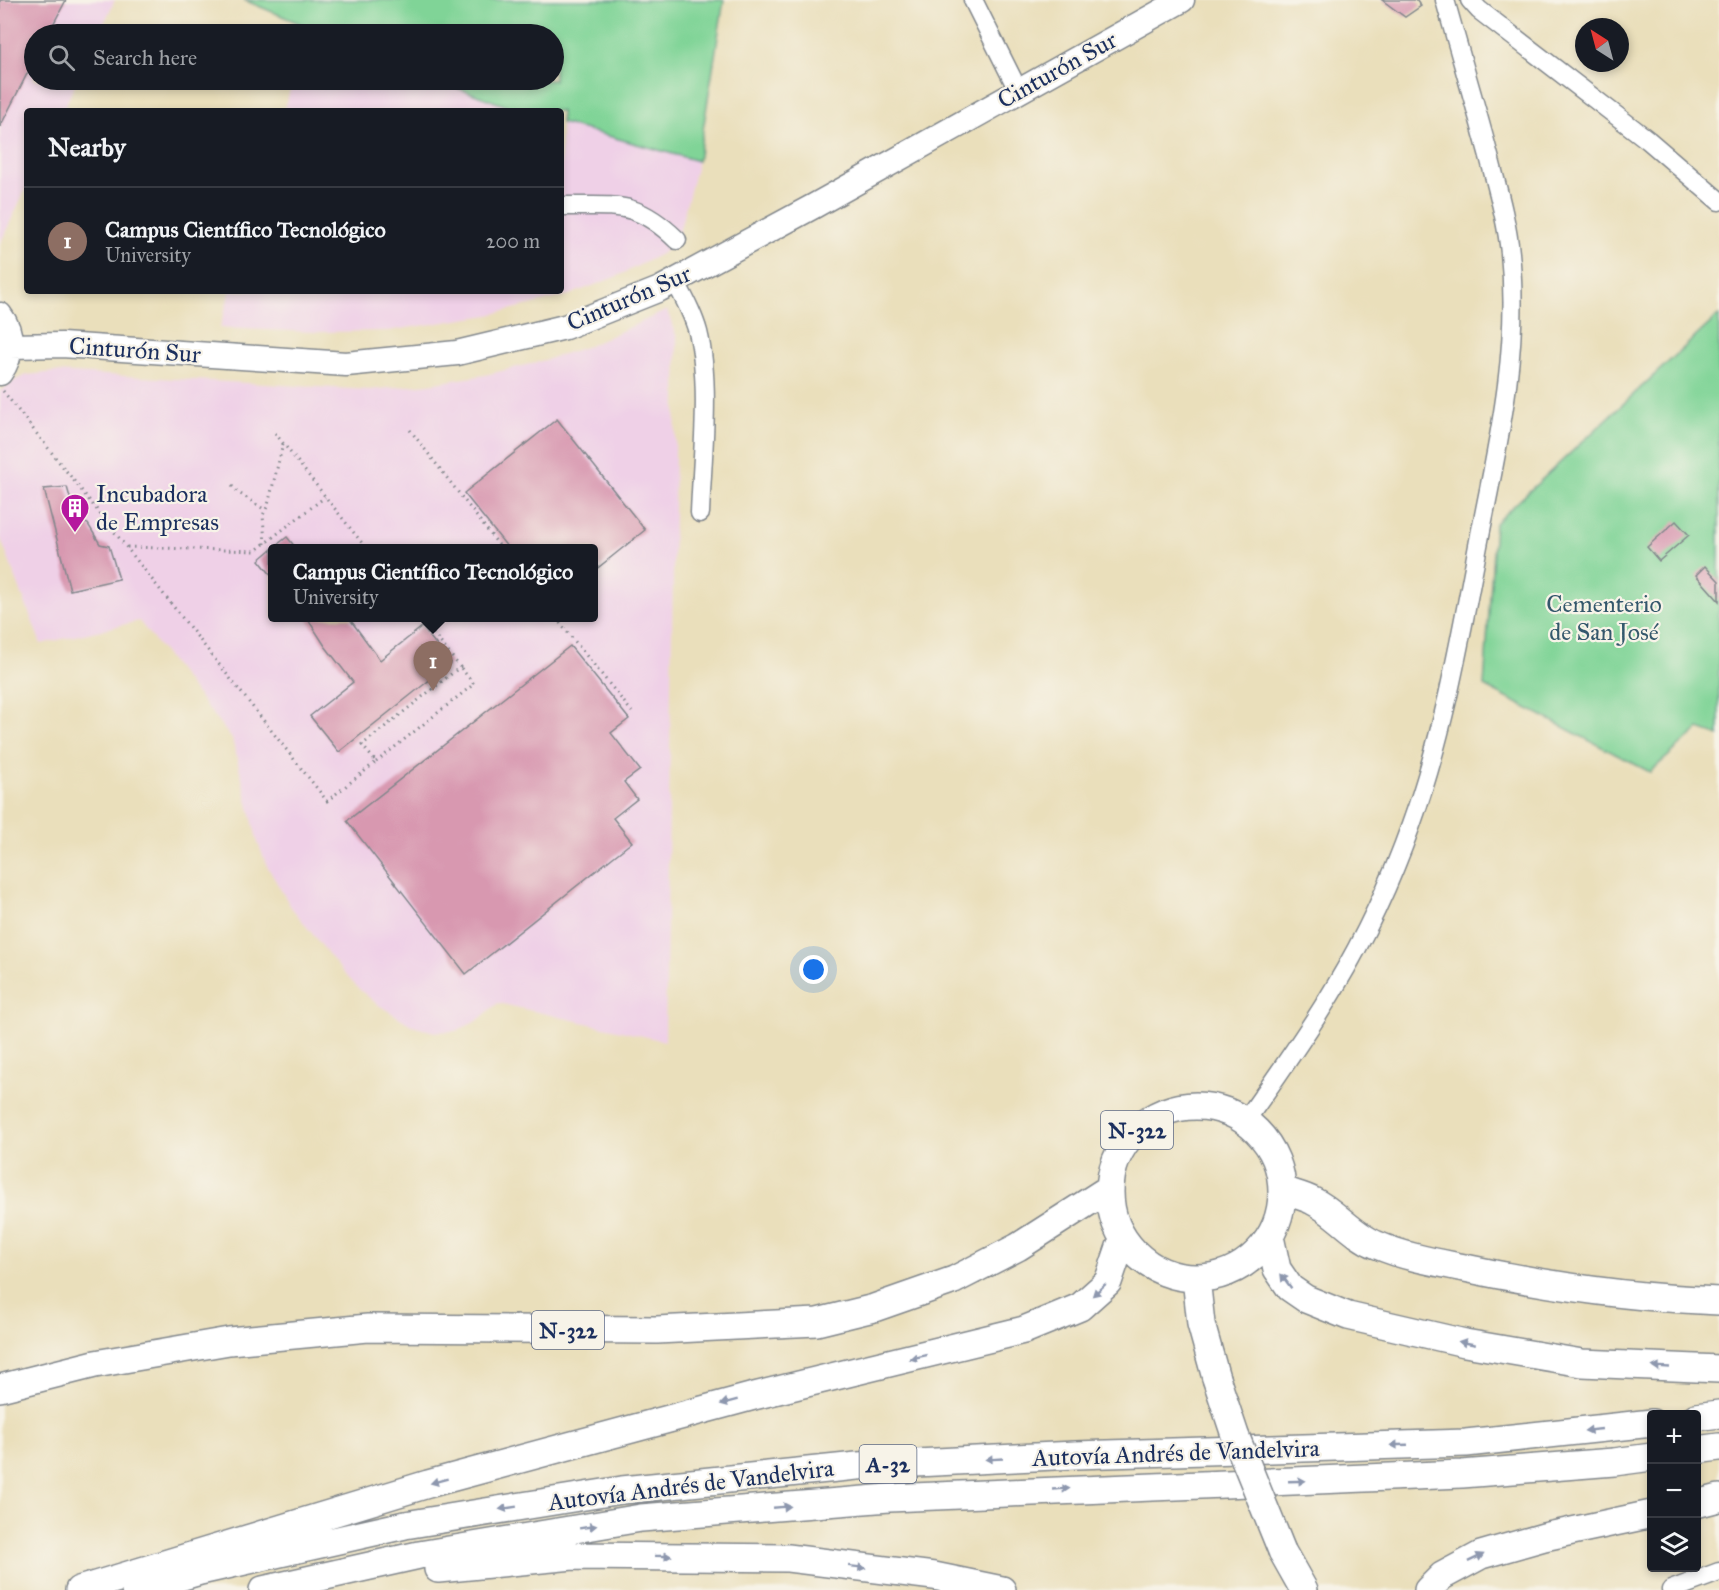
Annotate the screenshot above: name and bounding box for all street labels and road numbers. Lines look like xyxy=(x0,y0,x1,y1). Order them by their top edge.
street label: Cinturón Sur xyxy=(992,25,1122,115)
street label: Cinturón Sur xyxy=(562,258,696,338)
street label: Cinturón Sur xyxy=(68,330,202,370)
road number: N-322 xyxy=(1101,1111,1173,1149)
road number: N-322 xyxy=(532,1311,604,1349)
street label: Autovía Andrés de Vandelvira xyxy=(1031,1433,1321,1473)
road number: A-32 xyxy=(860,1445,916,1483)
street label: Autovía Andrés de Vandelvira xyxy=(546,1452,836,1518)

